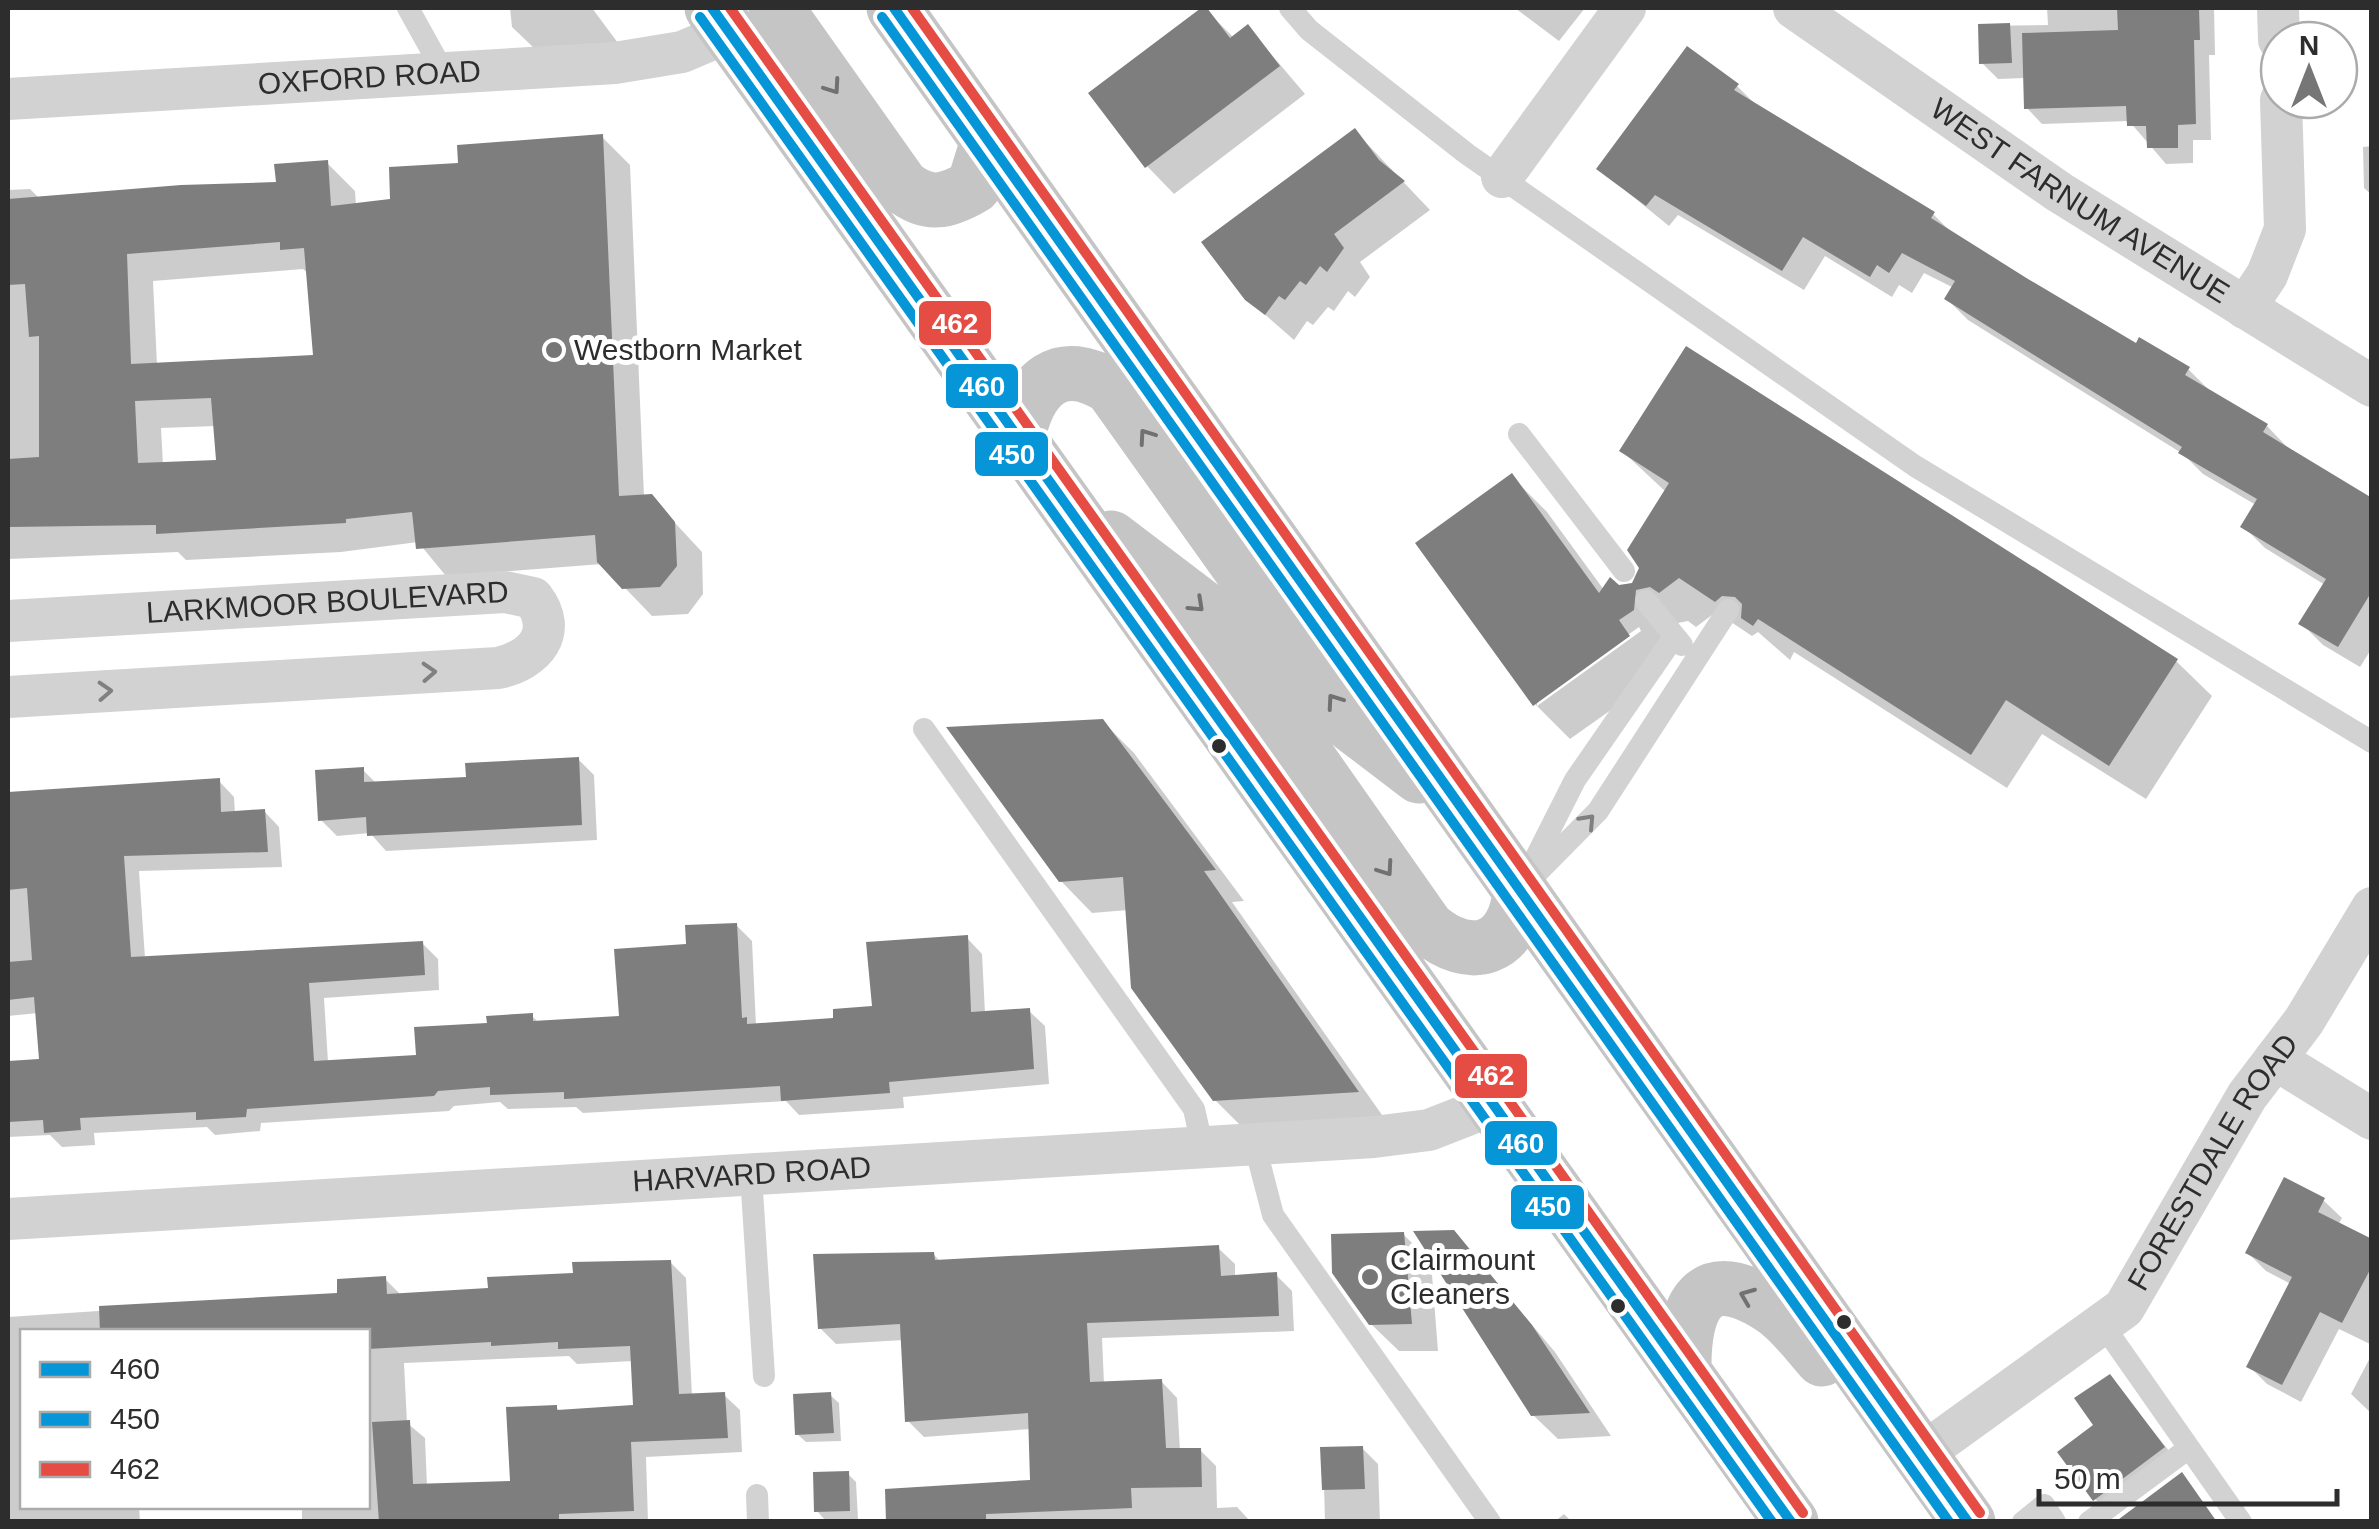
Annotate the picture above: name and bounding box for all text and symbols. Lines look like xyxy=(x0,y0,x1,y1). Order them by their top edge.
north arrow xyxy=(2259,20,2359,120)
text: N xyxy=(2299,30,2319,61)
street label: OXFORD ROAD xyxy=(257,54,482,100)
one-way arrow xyxy=(821,76,839,94)
street label: WEST FARNUM AVENUE xyxy=(1925,91,2235,309)
line badge: 462 xyxy=(917,299,993,347)
text: 462 xyxy=(932,308,978,339)
place label: Westborn Market xyxy=(574,333,803,366)
marker: Westborn Market xyxy=(543,339,565,361)
line badge: 460 xyxy=(944,362,1020,410)
text: 460 xyxy=(959,371,1005,402)
one-way arrow xyxy=(1139,429,1158,448)
line badge: 450 xyxy=(973,430,1050,478)
text: 450 xyxy=(989,439,1035,470)
street label: LARKMOOR BOULEVARD xyxy=(145,575,510,629)
one-way arrow xyxy=(1185,593,1204,611)
one-way arrow xyxy=(422,662,438,683)
one-way arrow xyxy=(97,681,113,702)
one-way arrow xyxy=(1328,694,1346,712)
unlabelled marker xyxy=(1209,736,1229,756)
one-way arrow xyxy=(1576,814,1594,832)
one-way arrow xyxy=(1374,858,1392,876)
street label: FORESTDALE ROAD xyxy=(2121,1027,2304,1296)
line badge: 462 xyxy=(1453,1052,1529,1100)
text: 462 xyxy=(1468,1060,1514,1091)
line badge: 460 xyxy=(1483,1119,1559,1167)
text: 460 xyxy=(1498,1128,1544,1159)
street label: HARVARD ROAD xyxy=(631,1150,872,1197)
line badge: 450 xyxy=(1509,1183,1586,1231)
text: 450 xyxy=(1525,1191,1571,1222)
place label: Clairmount Cleaners xyxy=(1390,1243,1536,1310)
marker: Clairmount Cleaners xyxy=(1359,1266,1381,1288)
one-way arrow xyxy=(1739,1288,1757,1308)
unlabelled marker xyxy=(1608,1296,1628,1316)
unlabelled marker xyxy=(1834,1312,1854,1332)
legend xyxy=(20,1329,370,1509)
text: 460 xyxy=(110,1352,160,1385)
text: 450 xyxy=(110,1402,160,1435)
scale bar xyxy=(2039,1444,2336,1506)
text: 462 xyxy=(110,1452,160,1485)
text: 50 m xyxy=(2054,1462,2121,1495)

